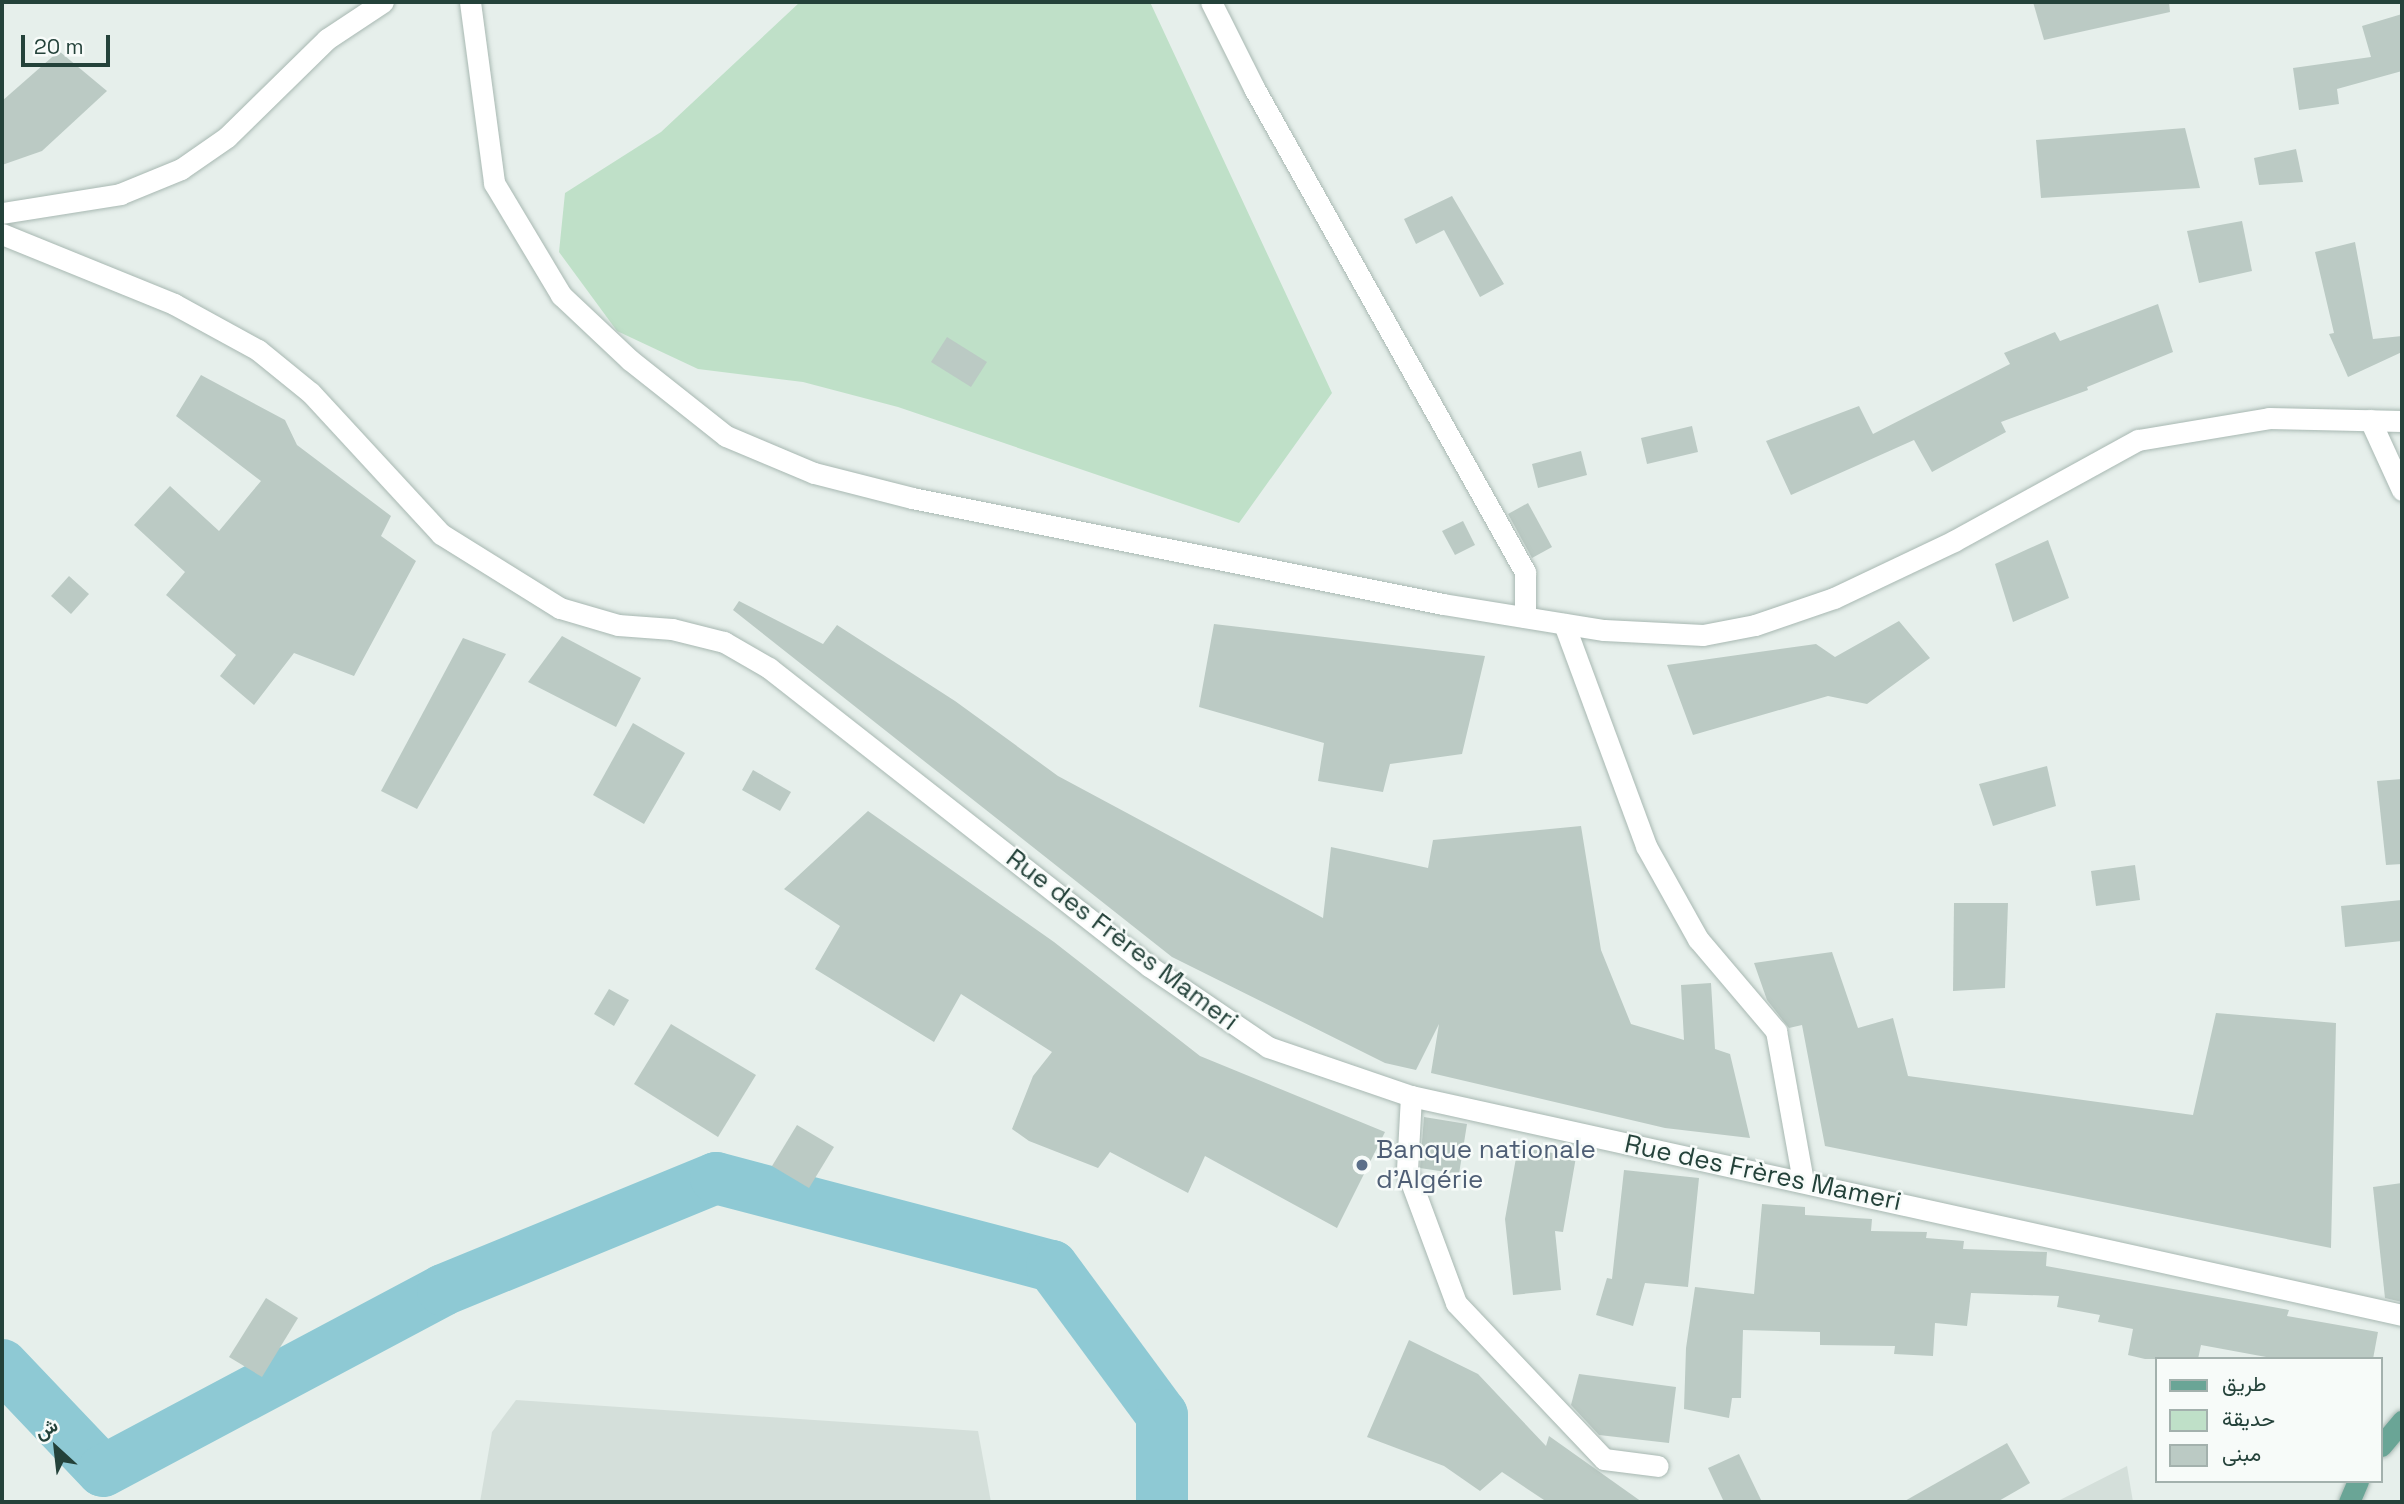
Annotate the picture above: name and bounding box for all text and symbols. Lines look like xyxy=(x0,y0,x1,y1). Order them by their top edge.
scale bar xyxy=(24,21,114,65)
text: 20 m xyxy=(34,33,84,60)
street label: Rue des Frères Mameri xyxy=(1000,843,1244,1037)
street label: Rue des Frères Mameri xyxy=(1622,1128,1904,1218)
place label: Banque nationale d'Algérie xyxy=(1376,1134,1596,1196)
marker: Banque nationale d'Algérie xyxy=(1354,1157,1370,1173)
legend xyxy=(2156,1357,2383,1483)
text: طريق xyxy=(2222,1370,2267,1397)
text: حديقة xyxy=(2222,1405,2275,1432)
north arrow xyxy=(21,1413,91,1483)
text: ش xyxy=(30,1413,62,1445)
text: مبنى xyxy=(2222,1440,2261,1467)

